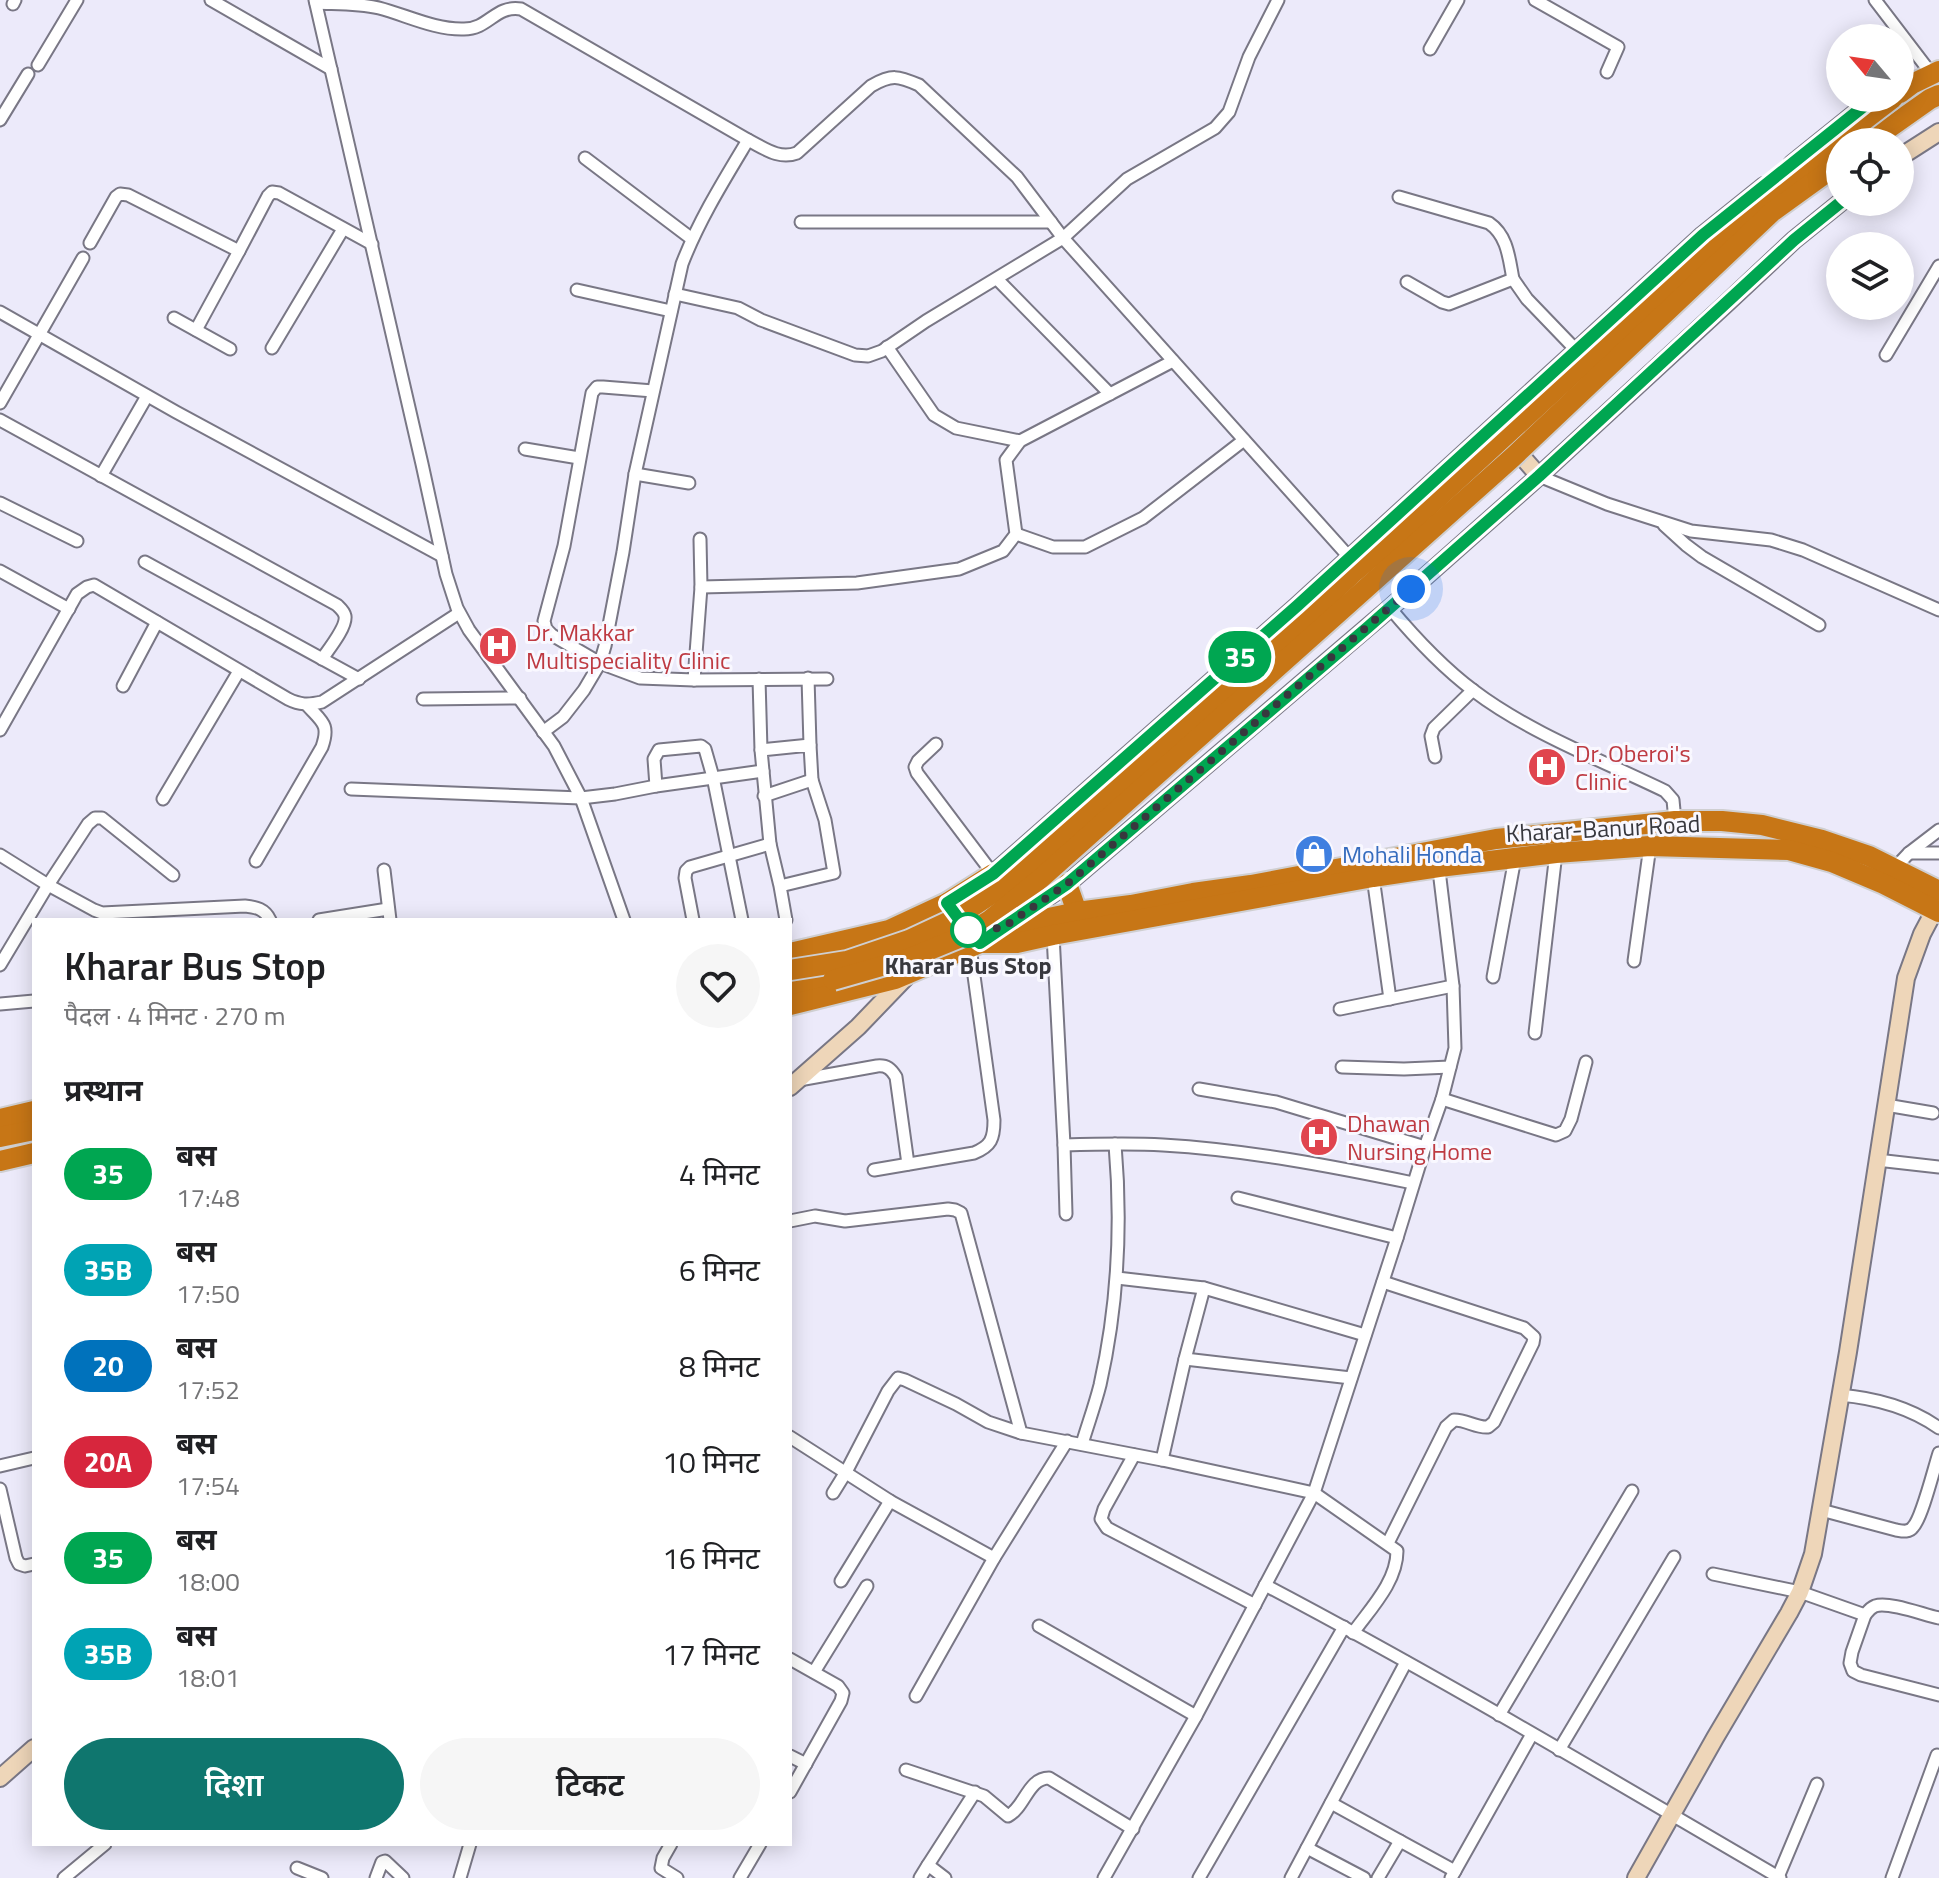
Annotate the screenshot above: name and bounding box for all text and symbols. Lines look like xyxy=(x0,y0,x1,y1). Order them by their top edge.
north arrow xyxy=(1826,24,1914,112)
map controls xyxy=(1826,24,1914,320)
button: locate xyxy=(1826,128,1914,216)
button: layers xyxy=(1826,232,1914,320)
your location xyxy=(1391,569,1431,609)
place label: Dr. Makkar Multispeciality Clinic xyxy=(526,614,730,678)
hospital icon: Dr. Makkar Multispeciality Clinic xyxy=(477,625,519,667)
line badge: 35 xyxy=(1204,631,1276,683)
text: 35 xyxy=(1224,635,1256,678)
place label: Dr. Oberoi's Clinic xyxy=(1575,735,1691,799)
hospital icon: Dr. Oberoi's Clinic xyxy=(1526,746,1568,788)
street label: Kharar-Banur Road xyxy=(1505,805,1701,851)
shop icon: Mohali Honda xyxy=(1293,833,1335,875)
place label: Mohali Honda xyxy=(1342,836,1482,872)
marker: Kharar Bus Stop xyxy=(951,913,985,947)
text: Kharar Bus Stop xyxy=(64,937,326,995)
button: heart xyxy=(676,944,760,1028)
place label: Kharar Bus Stop xyxy=(884,947,1052,983)
text: पैदल · 4 मिनट · 270 m xyxy=(64,996,286,1035)
text: प्रस्थान xyxy=(64,1067,143,1113)
place label: Dhawan Nursing Home xyxy=(1347,1105,1492,1169)
hospital icon: Dhawan Nursing Home xyxy=(1298,1116,1340,1158)
text: बस xyxy=(176,1132,217,1178)
text: 4 मिनट xyxy=(679,1151,760,1197)
text: 35 xyxy=(92,1152,124,1195)
text: 17:48 xyxy=(176,1178,240,1217)
text: बस xyxy=(176,1228,217,1274)
text: 6 मिनट xyxy=(679,1247,760,1293)
text: 35B xyxy=(84,1248,132,1291)
text: 17:50 xyxy=(176,1274,240,1313)
text: बस xyxy=(176,1324,217,1370)
text: 8 मिनट xyxy=(679,1343,760,1389)
text: 20 xyxy=(92,1344,124,1387)
text: 17:52 xyxy=(176,1370,240,1409)
text: बस xyxy=(176,1420,217,1466)
text: 10 मिनट xyxy=(662,1439,760,1485)
text: 20A xyxy=(84,1440,132,1483)
text: 17:54 xyxy=(176,1466,240,1505)
text: बस xyxy=(176,1516,217,1562)
text: 16 मिनट xyxy=(662,1535,760,1581)
text: 35 xyxy=(92,1536,124,1579)
text: 18:00 xyxy=(176,1562,240,1601)
text: बस xyxy=(176,1612,217,1658)
text: 17 मिनट xyxy=(662,1631,760,1677)
text: 35B xyxy=(84,1632,132,1675)
text: 18:01 xyxy=(176,1658,240,1697)
button: दिशा xyxy=(64,1738,404,1830)
button: टिकट xyxy=(420,1738,760,1830)

